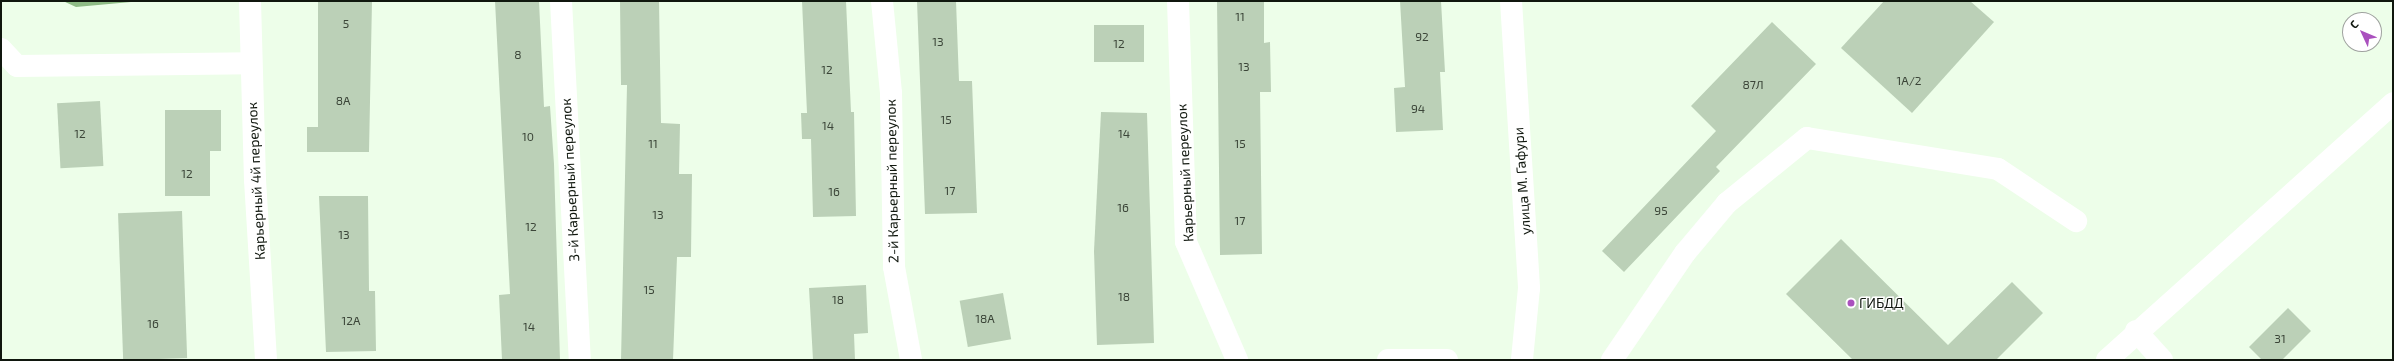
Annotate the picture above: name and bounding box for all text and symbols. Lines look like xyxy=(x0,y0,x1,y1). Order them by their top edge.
house number: 11 xyxy=(1235,10,1245,24)
north arrow xyxy=(2342,12,2382,52)
house number: 5 xyxy=(343,17,349,31)
text: С xyxy=(2347,17,2361,31)
house number: 92 xyxy=(1415,30,1429,44)
house number: 13 xyxy=(932,35,944,49)
house number: 12 xyxy=(1113,37,1125,51)
house number: 8 xyxy=(514,48,522,62)
house number: 13 xyxy=(1238,60,1250,74)
house number: 12 xyxy=(821,63,833,77)
house number: 1А/2 xyxy=(1896,74,1922,88)
house number: 87Л xyxy=(1742,78,1764,92)
house number: 8А xyxy=(336,94,350,108)
street label: 3-й Карьерный переулок xyxy=(557,98,583,262)
street label: 2-й Карьерный переулок xyxy=(882,99,902,263)
street label: Карьерный 4й переулок xyxy=(243,101,269,261)
house number: 94 xyxy=(1411,102,1425,116)
street label: Карьерный переулок xyxy=(1173,103,1197,243)
house number: 15 xyxy=(940,113,952,127)
house number: 14 xyxy=(822,119,834,133)
house number: 12 xyxy=(74,127,86,141)
house number: 14 xyxy=(1118,127,1130,141)
street label: улица М. Гафури xyxy=(1510,127,1534,235)
house number: 10 xyxy=(522,130,534,144)
house number: 11 xyxy=(648,137,658,151)
house number: 15 xyxy=(1234,137,1246,151)
house number: 12 xyxy=(181,167,193,181)
house number: 17 xyxy=(945,184,955,198)
house number: 16 xyxy=(828,185,840,199)
house number: 16 xyxy=(1117,201,1129,215)
house number: 95 xyxy=(1654,204,1668,218)
house number: 13 xyxy=(652,208,664,222)
house number: 17 xyxy=(1235,214,1245,228)
house number: 12 xyxy=(525,220,537,234)
house number: 13 xyxy=(338,228,350,242)
house number: 15 xyxy=(643,283,655,297)
house number: 18 xyxy=(1118,290,1130,304)
house number: 18 xyxy=(832,293,844,307)
place label: ГИБДД xyxy=(1859,295,1904,311)
marker: ГИБДД xyxy=(1846,298,1856,308)
house number: 18А xyxy=(975,312,995,326)
house number: 12А xyxy=(342,314,360,328)
house number: 16 xyxy=(147,317,159,331)
house number: 14 xyxy=(523,320,535,334)
house number: 31 xyxy=(2274,332,2286,346)

